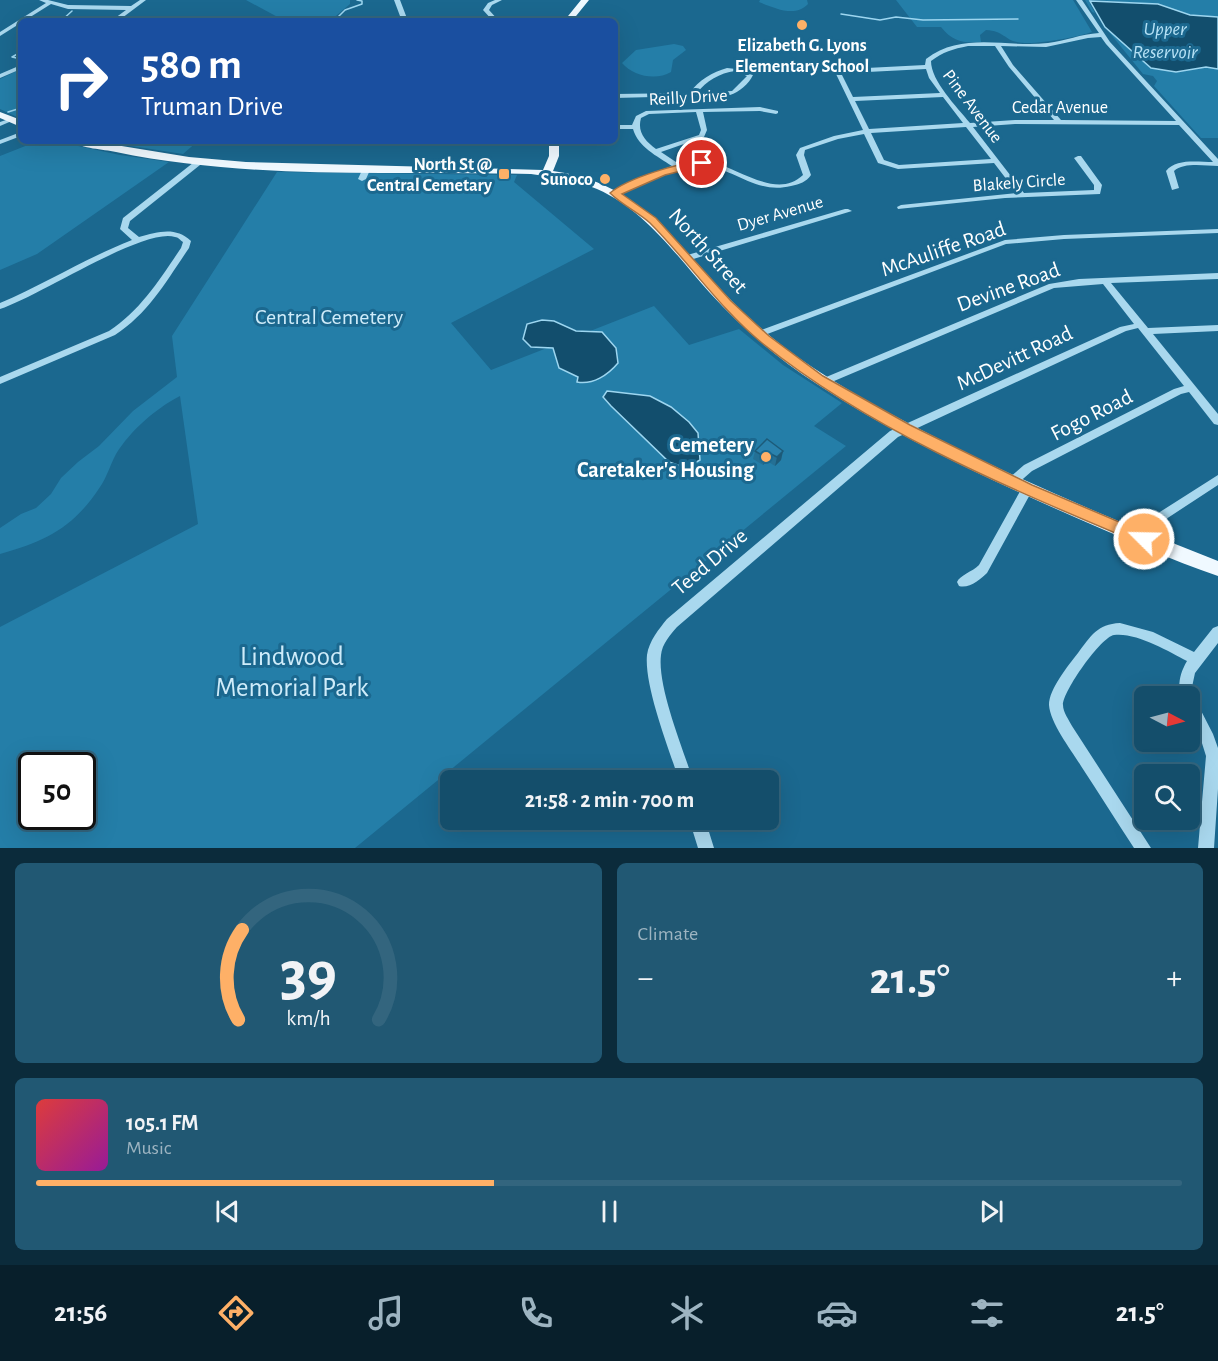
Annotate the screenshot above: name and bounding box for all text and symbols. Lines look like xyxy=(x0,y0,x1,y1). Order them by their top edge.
marker: Elizabeth G. Lyons Elementary School xyxy=(795,18,809,32)
water label: Upper Reservoir xyxy=(1132,19,1198,62)
place label: Elizabeth G. Lyons Elementary School xyxy=(735,37,869,76)
icon: right xyxy=(42,42,120,120)
text: 580 m xyxy=(141,44,242,86)
street label: Pine Avenue xyxy=(939,67,1005,147)
street label: Reilly Drive xyxy=(648,87,728,109)
text: Truman Drive xyxy=(141,93,283,120)
street label: Cedar Avenue xyxy=(1012,99,1108,117)
pin xyxy=(676,137,727,188)
icon: arrive xyxy=(685,146,718,179)
place label: North St @ Central Cemetary xyxy=(367,156,493,195)
marker: North St @ Central Cemetary xyxy=(497,167,511,181)
place label: Sunoco xyxy=(541,171,593,189)
street label: Blakely Circle xyxy=(972,171,1066,195)
marker: Sunoco xyxy=(598,172,612,186)
street label: Dyer Avenue xyxy=(735,193,825,235)
street label: North Street xyxy=(665,204,752,297)
street label: McAuliffe Road xyxy=(878,217,1008,281)
street label: Devine Road xyxy=(954,258,1063,316)
park label: Central Cemetery xyxy=(255,306,404,328)
street label: McDevitt Road xyxy=(953,321,1076,394)
street label: Fogo Road xyxy=(1047,385,1136,445)
place label: Cemetery Caretaker's Housing xyxy=(577,434,755,481)
marker: Cemetery Caretaker's Housing xyxy=(759,450,773,464)
position arrow xyxy=(1112,507,1176,571)
street label: Teed Drive xyxy=(668,524,751,599)
park label: Lindwood Memorial Park xyxy=(215,643,369,701)
north arrow xyxy=(1134,686,1200,752)
map controls xyxy=(1134,686,1200,830)
speed limit sign: 50 xyxy=(18,752,96,830)
button: search xyxy=(1134,764,1200,830)
text: 21:58 · 2 min · 700 m xyxy=(525,789,694,811)
text: Climate xyxy=(638,924,698,944)
text: 39 xyxy=(280,944,337,1006)
text: 21.5° xyxy=(870,957,950,1002)
text: − xyxy=(638,962,653,995)
text: + xyxy=(1166,962,1182,995)
text: km/h xyxy=(286,1008,330,1029)
text: 105.1 FM xyxy=(126,1112,199,1134)
text: Music xyxy=(126,1138,172,1158)
icon: previous xyxy=(211,1195,244,1228)
icon: pause xyxy=(593,1195,626,1228)
icon: next xyxy=(975,1195,1008,1228)
icon: directions xyxy=(215,1292,257,1334)
icon: music xyxy=(365,1292,407,1334)
icon: phone xyxy=(515,1292,557,1334)
icon: climate xyxy=(666,1292,708,1334)
icon: car xyxy=(816,1292,858,1334)
icon: filters xyxy=(966,1292,1008,1334)
text: 21:56 xyxy=(54,1299,107,1326)
text: 21.5° xyxy=(1116,1299,1164,1326)

